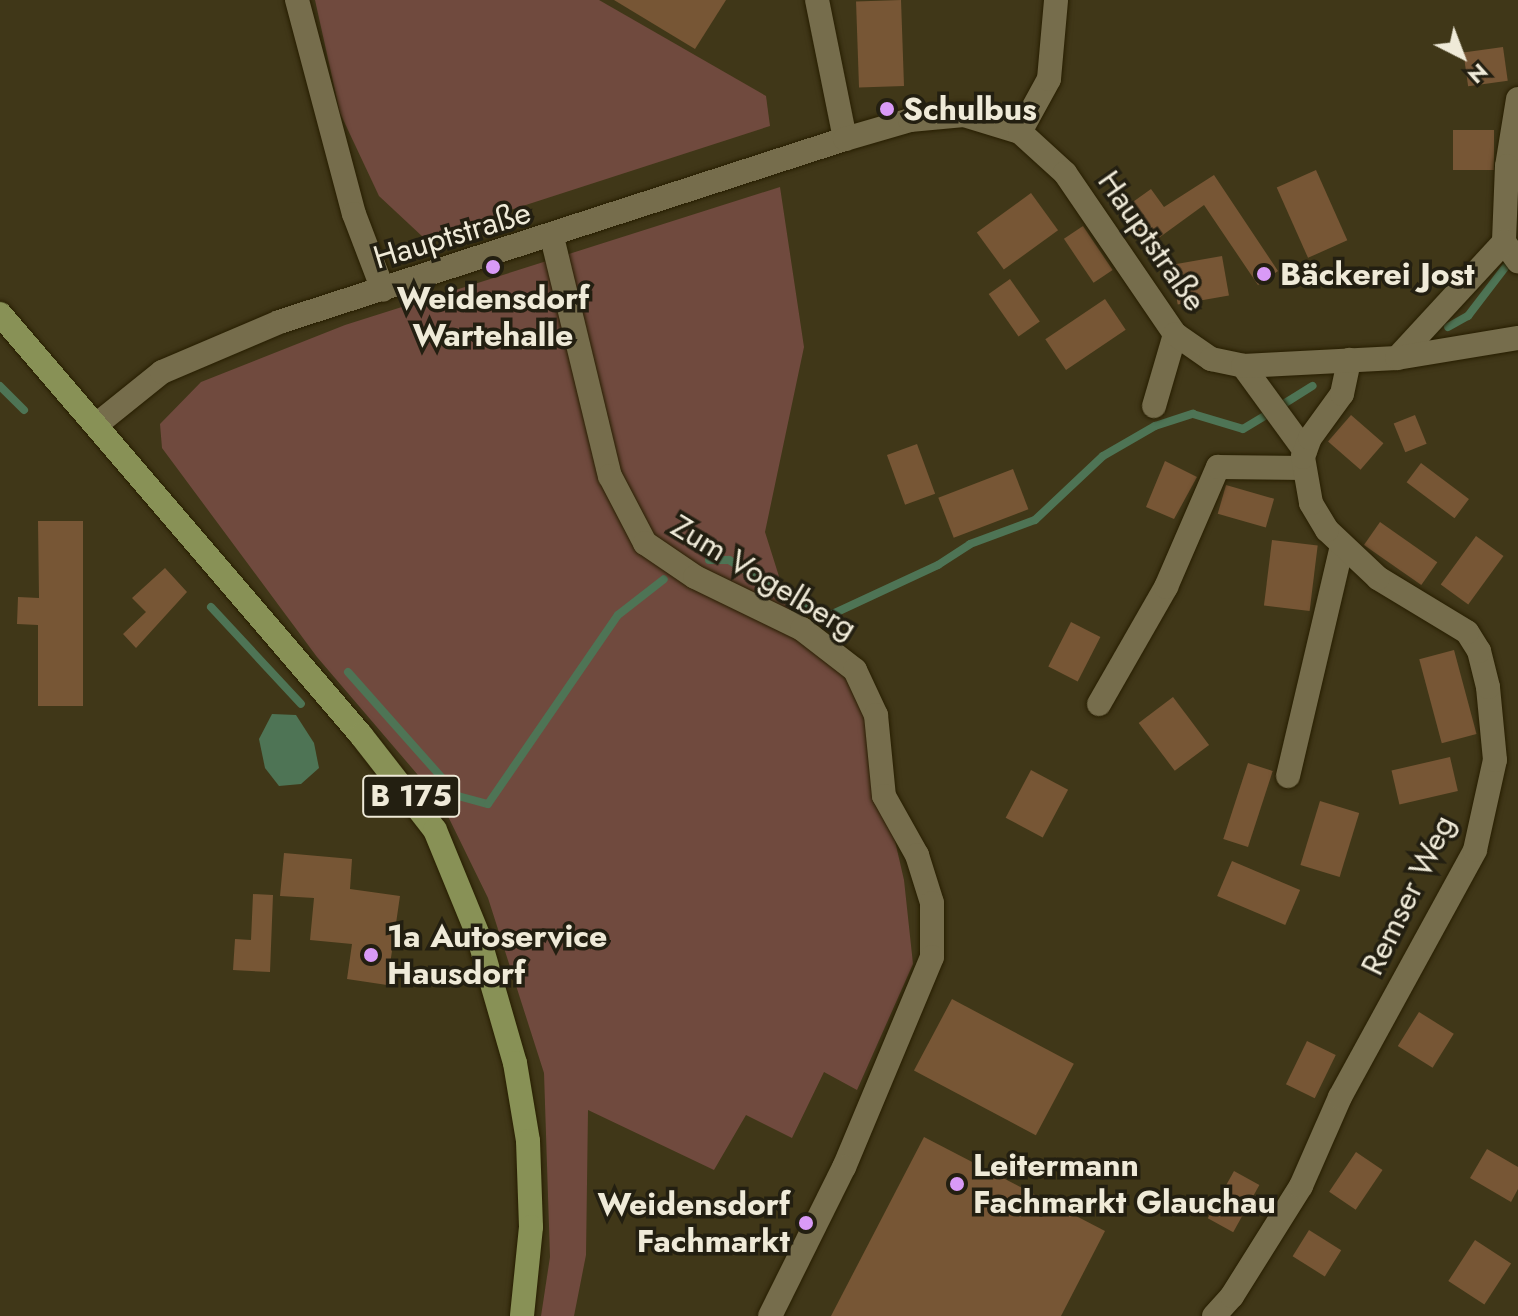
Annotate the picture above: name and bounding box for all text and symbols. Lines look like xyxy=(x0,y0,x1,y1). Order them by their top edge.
north arrow xyxy=(1422,16,1502,96)
text: N xyxy=(1461,56,1495,92)
place label: Schulbus xyxy=(903,90,1037,128)
marker: Schulbus xyxy=(878,100,896,118)
street label: Hauptstraße xyxy=(1090,163,1214,319)
street label: Hauptstraße xyxy=(369,193,535,277)
place label: Bäckerei Jost xyxy=(1280,255,1474,293)
marker: Weidensdorf Wartehalle xyxy=(484,258,502,276)
marker: Bäckerei Jost xyxy=(1255,265,1273,283)
place label: Weidensdorf Wartehalle xyxy=(397,280,589,355)
street label: Zum Vogelberg xyxy=(664,507,864,647)
road number: B 175 xyxy=(361,770,461,822)
street label: Remser Weg xyxy=(1353,809,1463,981)
place label: 1a Autoservice Hausdorf xyxy=(387,918,607,993)
marker: 1a Autoservice Hausdorf xyxy=(362,946,380,964)
place label: Leitermann Fachmarkt Glauchau xyxy=(973,1147,1276,1222)
marker: Leitermann Fachmarkt Glauchau xyxy=(948,1175,966,1193)
place label: Weidensdorf Fachmarkt xyxy=(597,1186,790,1261)
marker: Weidensdorf Fachmarkt xyxy=(797,1214,815,1232)

